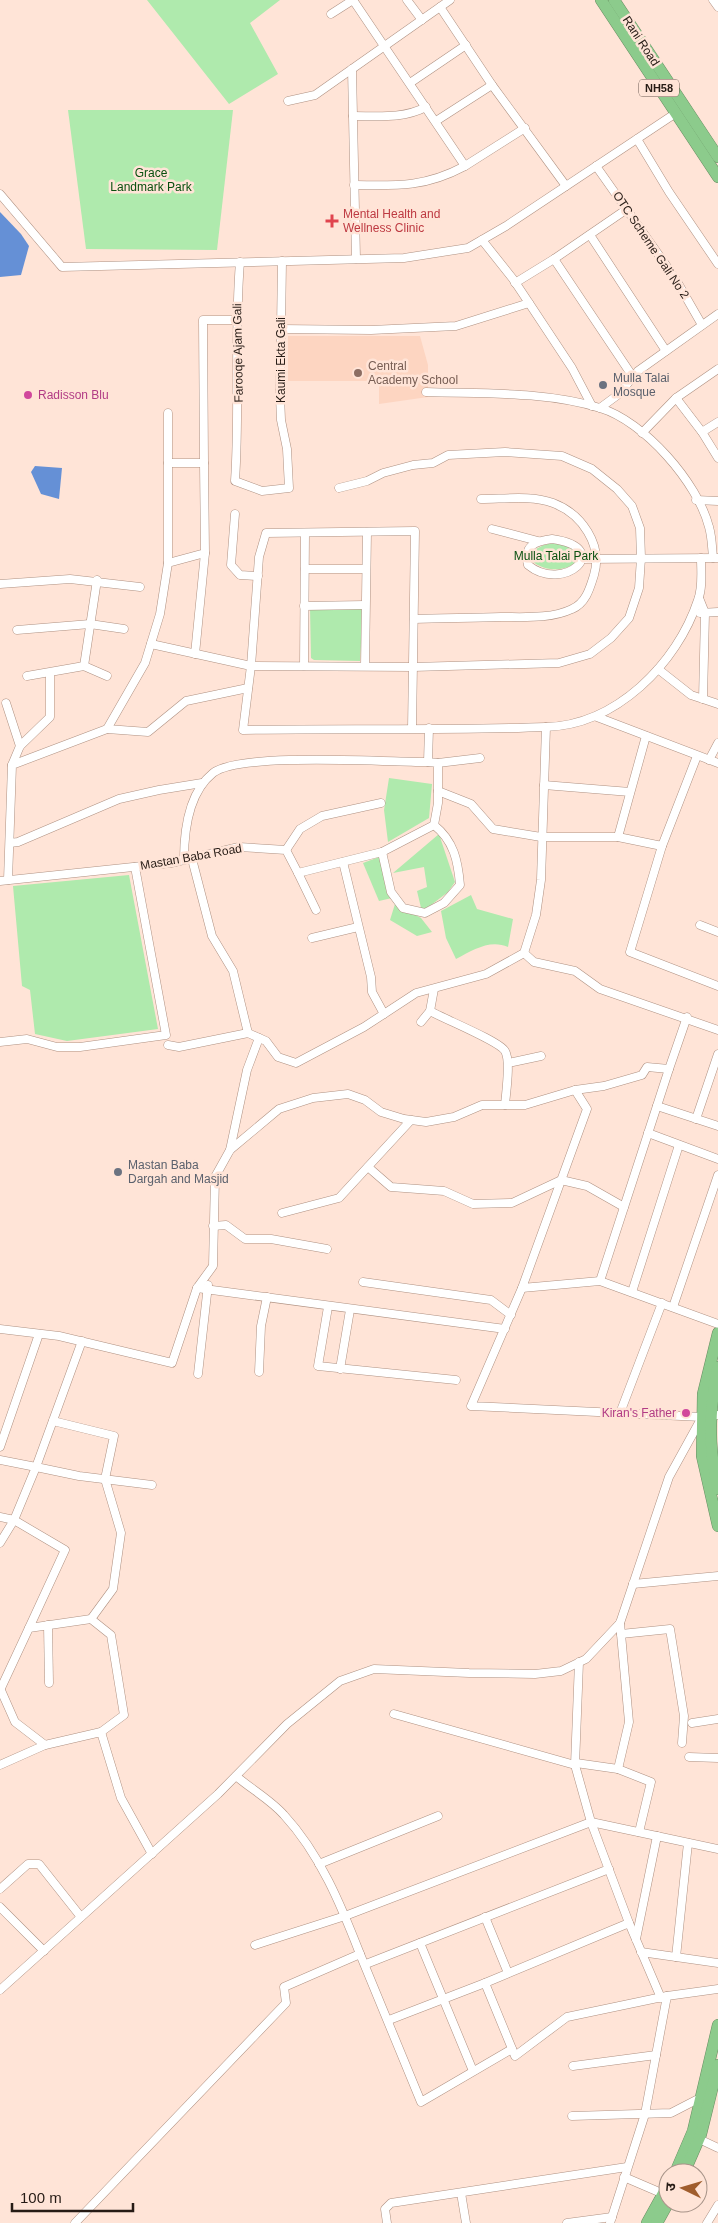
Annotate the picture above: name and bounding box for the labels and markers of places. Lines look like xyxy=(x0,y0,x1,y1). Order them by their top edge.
place label: Mental Health and Wellness Clinic xyxy=(343,207,440,235)
marker: Mental Health and Wellness Clinic xyxy=(325,214,339,228)
place label: Central Academy School xyxy=(368,359,458,387)
marker: Central Academy School xyxy=(352,367,364,379)
place label: Mulla Talai Mosque xyxy=(613,371,669,399)
marker: Mulla Talai Mosque xyxy=(597,379,609,391)
place label: Radisson Blu xyxy=(38,388,109,402)
marker: Radisson Blu xyxy=(22,389,34,401)
place label: Mastan Baba Dargah and Masjid xyxy=(128,1158,229,1186)
marker: Mastan Baba Dargah and Masjid xyxy=(112,1166,124,1178)
place label: Kiran's Father xyxy=(602,1406,676,1420)
marker: Kiran's Father xyxy=(680,1407,692,1419)

